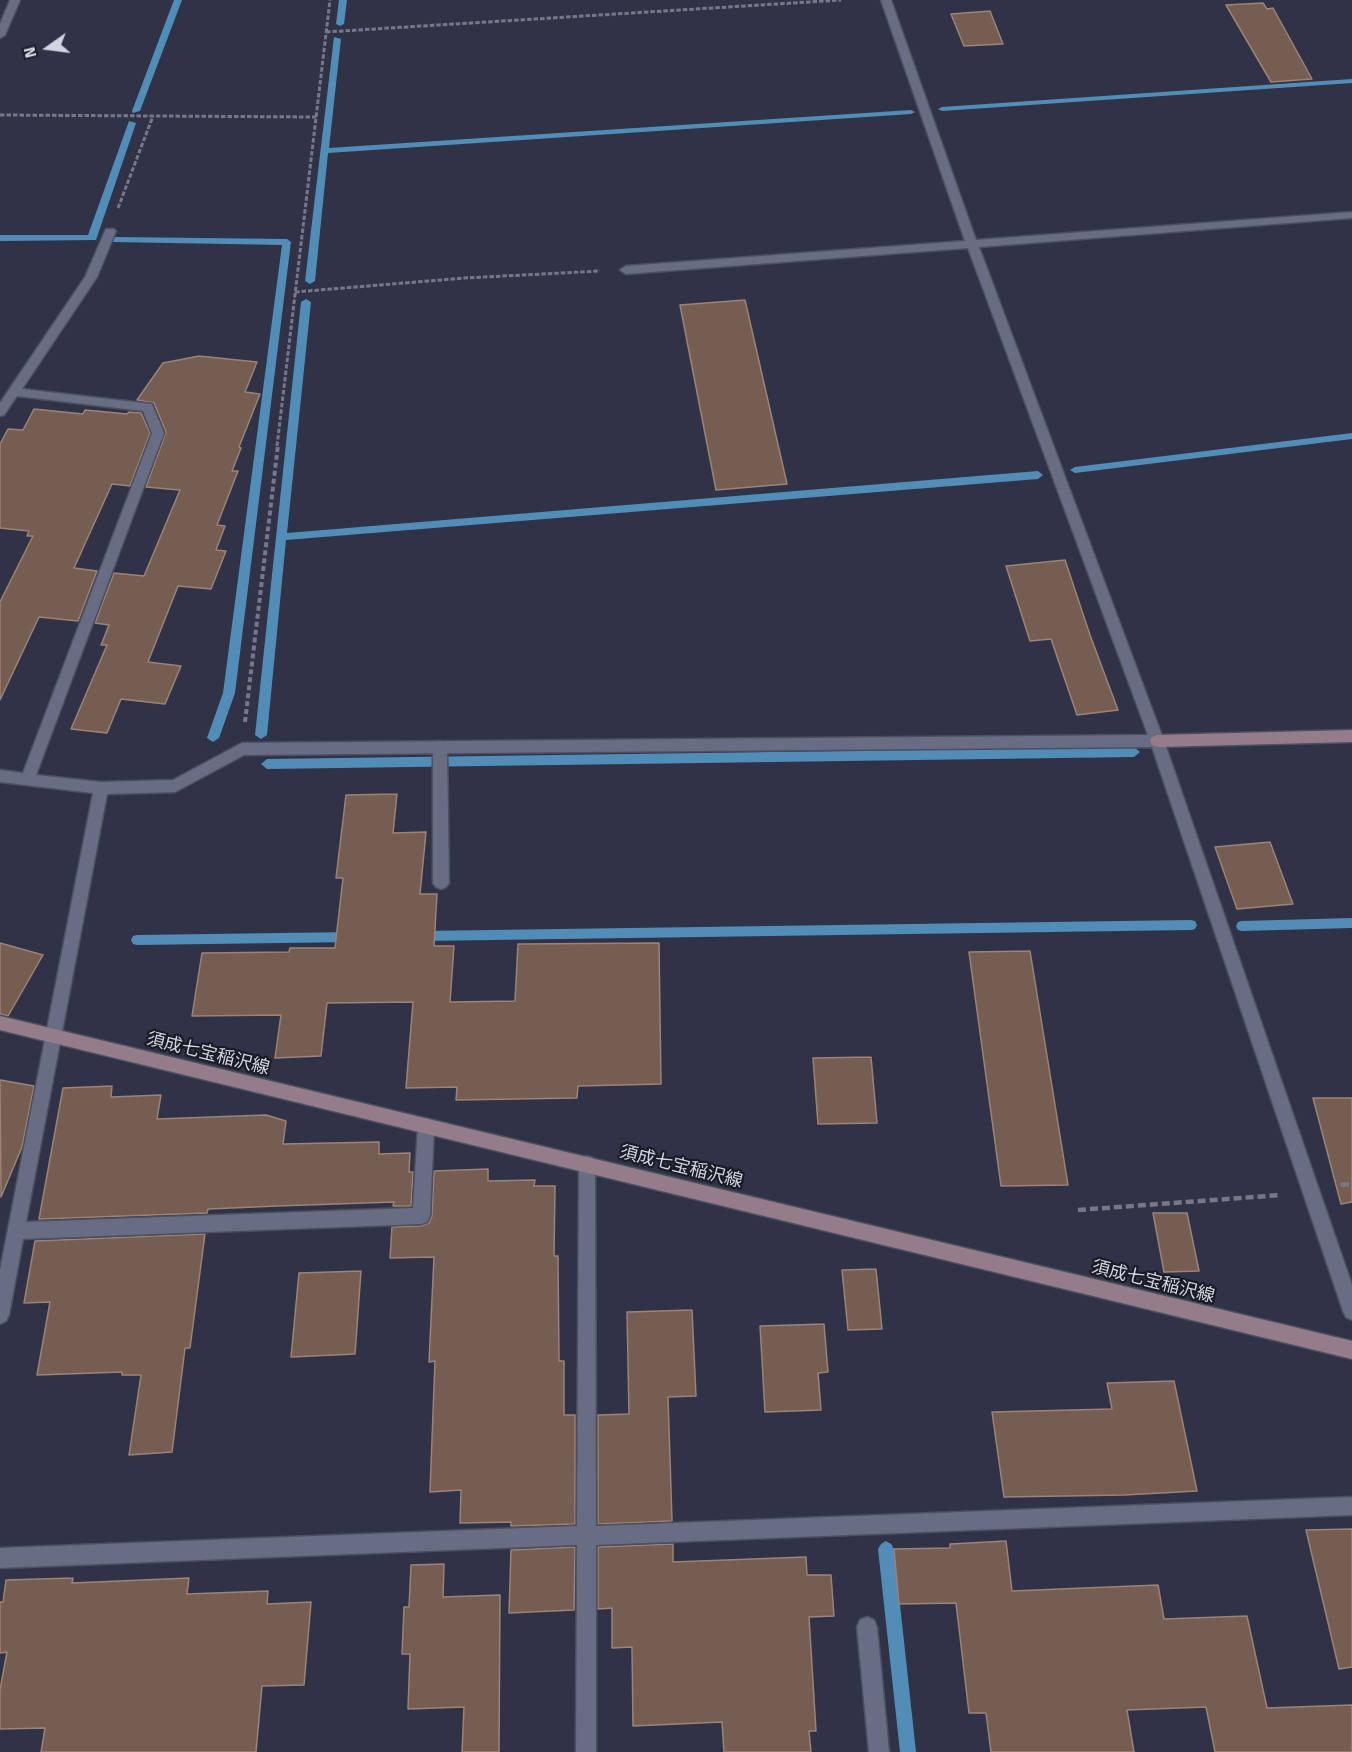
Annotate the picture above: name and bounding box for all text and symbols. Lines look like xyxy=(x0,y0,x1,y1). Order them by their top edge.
north arrow xyxy=(18,18,78,78)
text: N xyxy=(20,45,41,60)
street label: 須成七宝稲沢線 xyxy=(144,1028,272,1080)
street label: 須成七宝稲沢線 xyxy=(617,1141,745,1193)
street label: 須成七宝稲沢線 xyxy=(1089,1256,1217,1308)

